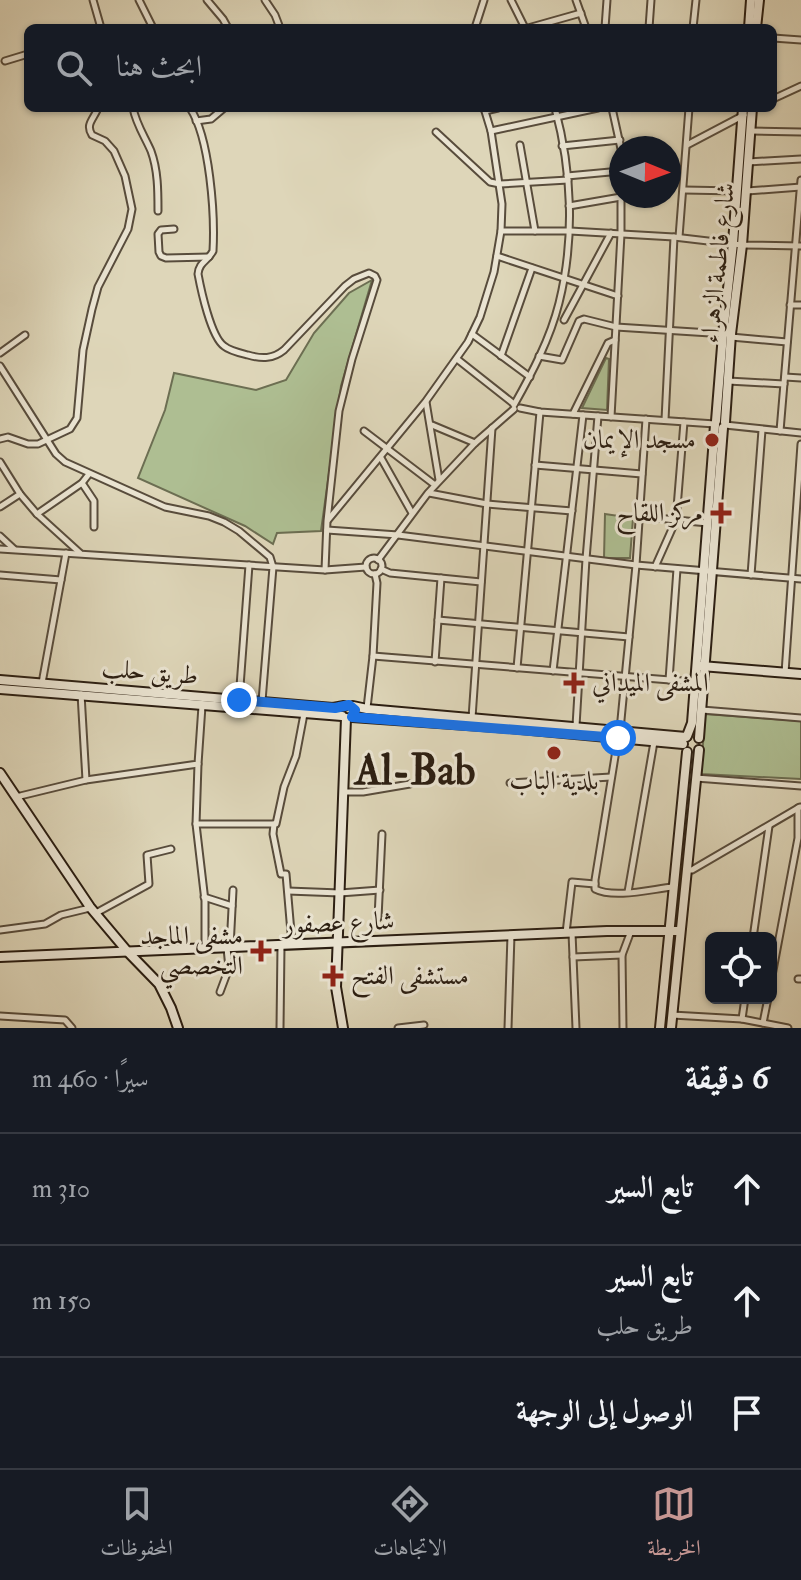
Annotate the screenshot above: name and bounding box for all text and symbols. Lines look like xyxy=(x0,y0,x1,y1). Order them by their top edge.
search box xyxy=(24,24,777,112)
icon: search xyxy=(52,46,96,90)
text: ابحث هنا xyxy=(116,48,202,85)
north arrow xyxy=(609,136,681,208)
street label: شارع فاطمة الزهراء xyxy=(694,181,747,345)
place label: مسجد الإيمان xyxy=(583,424,696,458)
marker: مسجد الإيمان xyxy=(703,431,721,449)
place label: مركز اللقاح xyxy=(616,497,703,536)
marker: مركز اللقاح xyxy=(710,502,732,524)
street label: طريق حلب xyxy=(100,652,200,692)
place label: المشفى الميداني xyxy=(592,667,709,704)
marker: المشفى الميداني xyxy=(563,672,585,694)
route end xyxy=(221,682,257,718)
route start xyxy=(600,720,636,756)
marker: بلدية الباب xyxy=(545,744,563,762)
district label: Al-Bab xyxy=(353,745,475,797)
place label: بلدية الباب xyxy=(509,765,599,797)
street label: شارع عصفور xyxy=(280,905,395,946)
place label: مشفى الماجد التخصصي xyxy=(140,920,243,989)
map controls xyxy=(705,932,777,1004)
button: locate xyxy=(705,932,777,1004)
marker: مشفى الماجد التخصصي xyxy=(250,940,272,962)
place label: مستشفى الفتح xyxy=(351,960,469,999)
marker: مستشفى الفتح xyxy=(322,965,344,987)
text: 6 دقيقة xyxy=(685,1056,769,1099)
text: سيرًا · 460 m xyxy=(32,1063,149,1095)
icon: ahead xyxy=(725,1167,769,1211)
text: تابع السير xyxy=(608,1169,693,1206)
text: 310 m xyxy=(32,1173,90,1205)
text: تابع السير xyxy=(608,1258,693,1295)
icon: ahead xyxy=(725,1279,769,1323)
text: 150 m xyxy=(32,1285,91,1317)
text: طريق حلب xyxy=(596,1310,693,1342)
icon: arrive xyxy=(725,1391,769,1435)
text: الوصول إلى الوجهة xyxy=(516,1393,693,1430)
tab: المحفوظات xyxy=(100,1482,173,1569)
tab: الاتجاهات xyxy=(373,1482,447,1569)
tab: الخريطة xyxy=(647,1482,701,1569)

